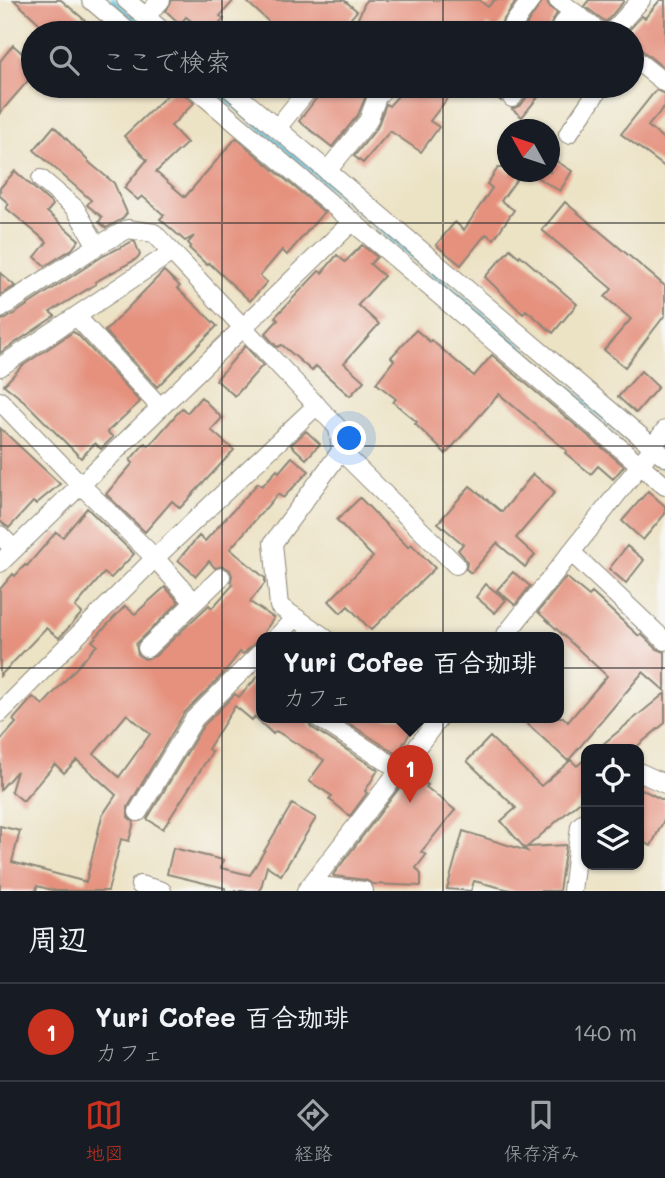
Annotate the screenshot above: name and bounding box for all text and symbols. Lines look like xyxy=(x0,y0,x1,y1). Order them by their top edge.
search box xyxy=(21,21,644,98)
icon: search xyxy=(45,41,83,79)
text: ここで検索 xyxy=(101,44,231,78)
north arrow xyxy=(497,119,560,182)
your location xyxy=(332,421,366,455)
popup xyxy=(256,632,564,723)
text: Yuri Cofee 百合珈琲 xyxy=(283,645,537,679)
text: カフェ xyxy=(283,682,352,712)
map controls xyxy=(581,744,644,870)
button: locate xyxy=(581,744,644,807)
pin: 1 xyxy=(387,745,433,803)
button: layers xyxy=(581,807,644,870)
text: 周辺 xyxy=(28,918,88,958)
text: Yuri Cofee 百合珈琲 xyxy=(95,1000,349,1034)
text: 1 xyxy=(46,1017,56,1047)
text: 140 m xyxy=(573,1017,637,1047)
text: カフェ xyxy=(95,1037,164,1067)
tab: 地図 xyxy=(85,1096,124,1165)
tab: 経路 xyxy=(294,1096,333,1165)
tab: 保存済み xyxy=(503,1096,580,1165)

